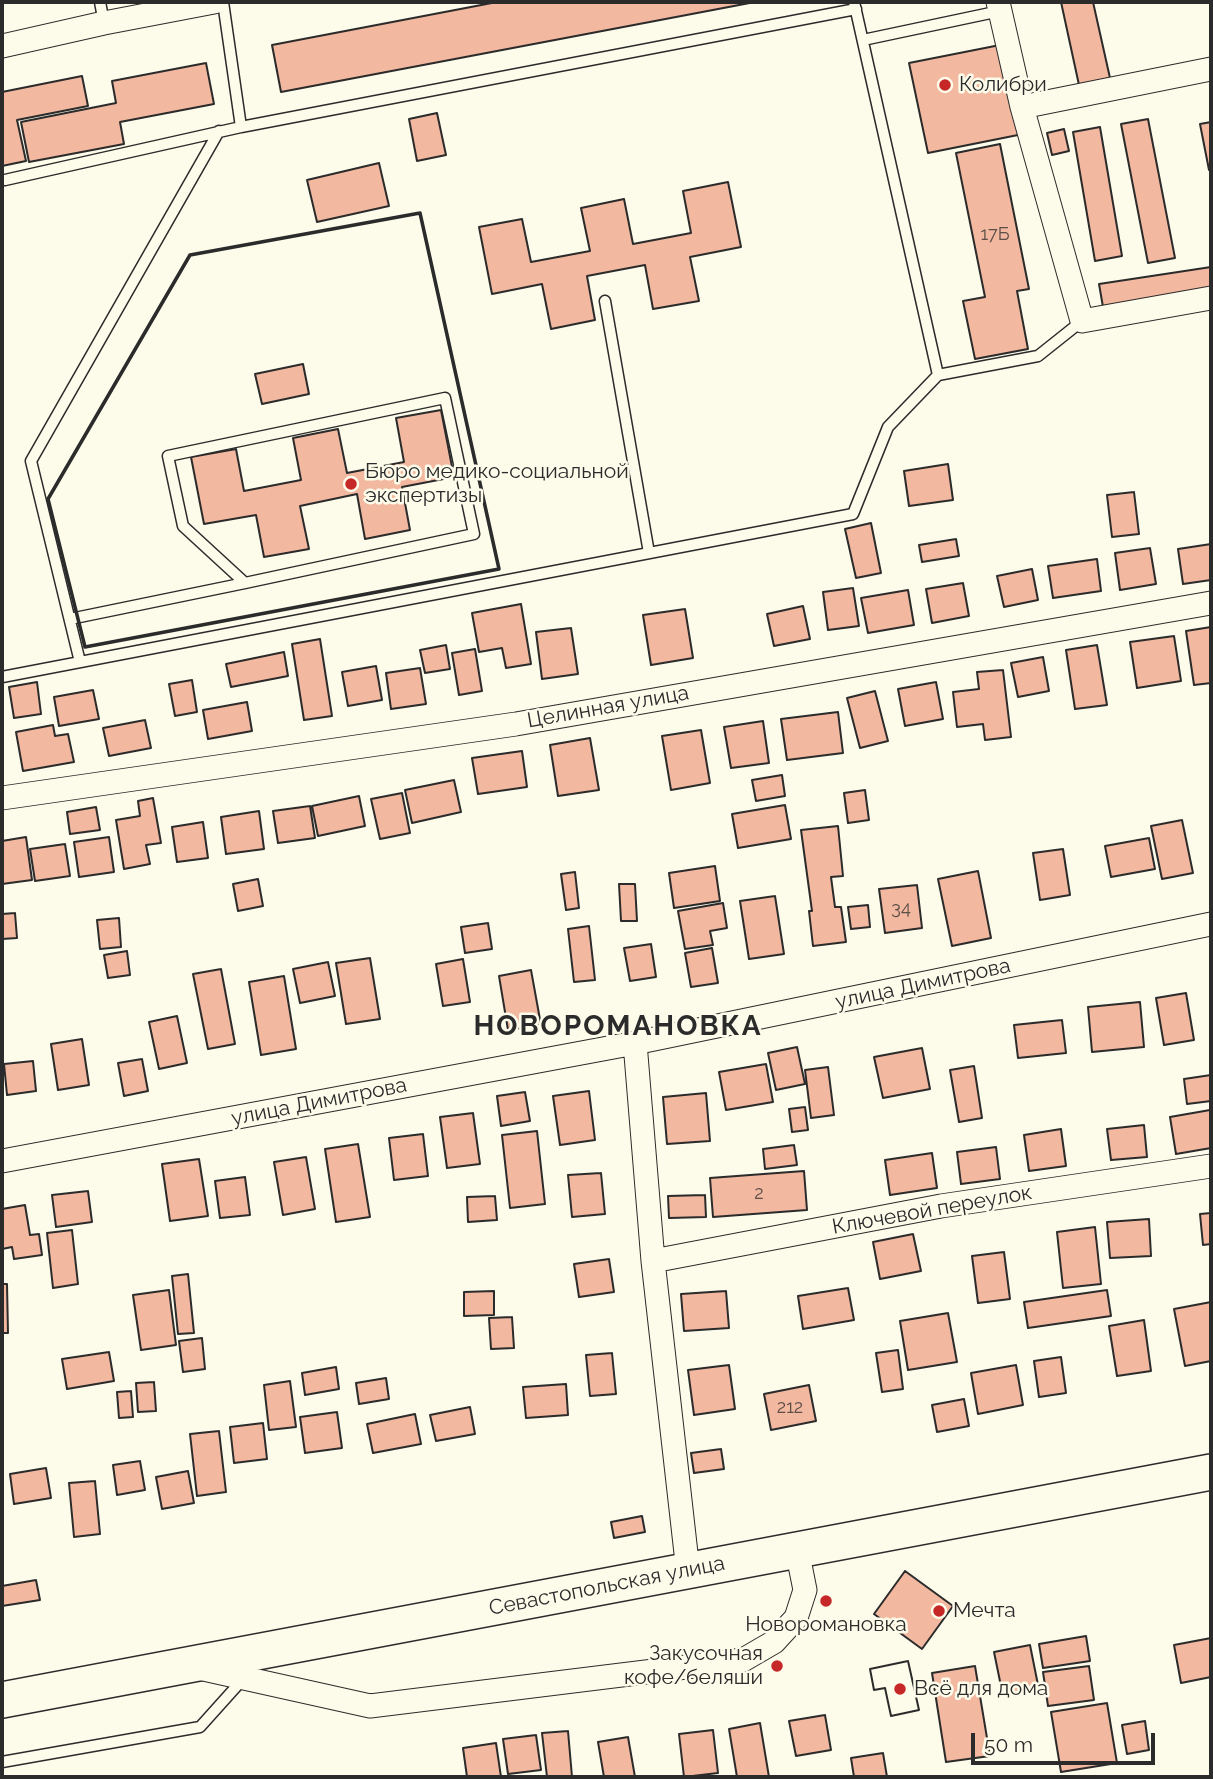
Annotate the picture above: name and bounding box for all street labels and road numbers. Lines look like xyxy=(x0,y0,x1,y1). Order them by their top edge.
street label: Целинная улица xyxy=(525,680,691,734)
street label: улица Димитрова xyxy=(833,953,1013,1015)
street label: улица Димитрова xyxy=(229,1073,409,1131)
street label: Ключевой переулок xyxy=(830,1180,1034,1240)
street label: Севастопольская улица xyxy=(487,1551,727,1621)

